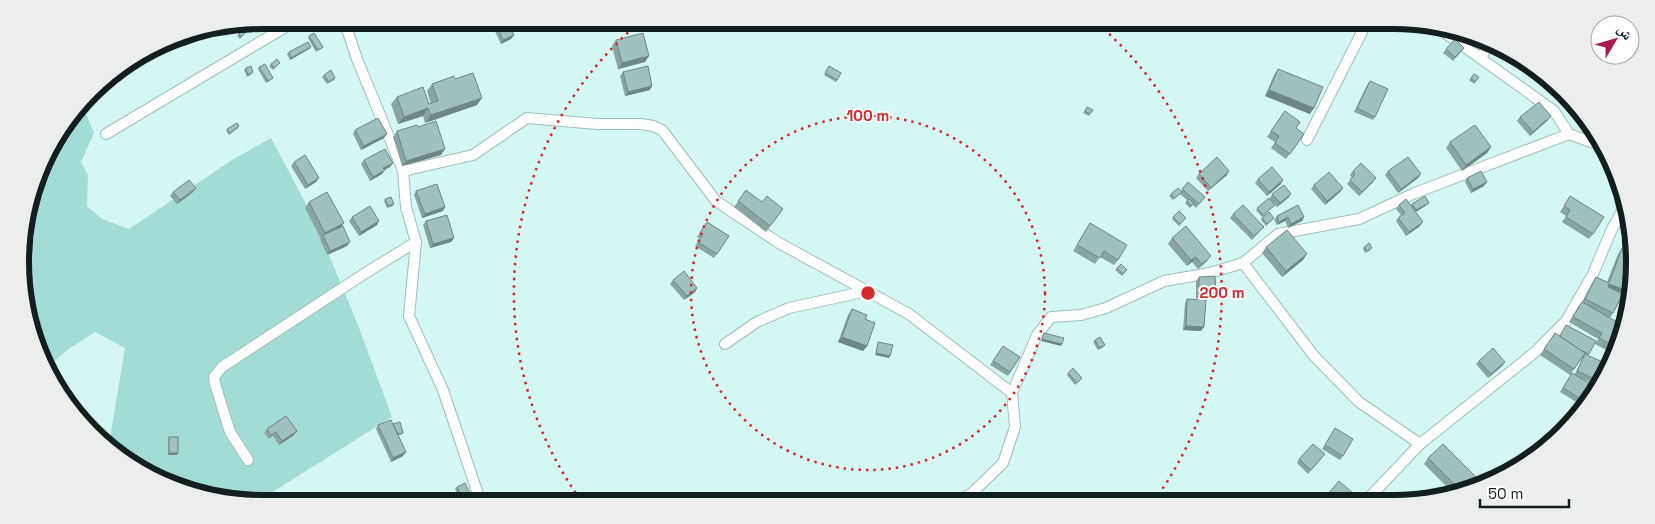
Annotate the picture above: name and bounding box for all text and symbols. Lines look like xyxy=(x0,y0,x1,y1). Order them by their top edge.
north arrow xyxy=(1590,15,1640,65)
text: ش xyxy=(1614,21,1637,44)
text: 100 m xyxy=(847,106,889,125)
text: 200 m xyxy=(1200,283,1244,302)
centre of rings xyxy=(859,284,877,302)
scale bar xyxy=(1480,476,1569,508)
text: 50 m xyxy=(1488,484,1523,503)

